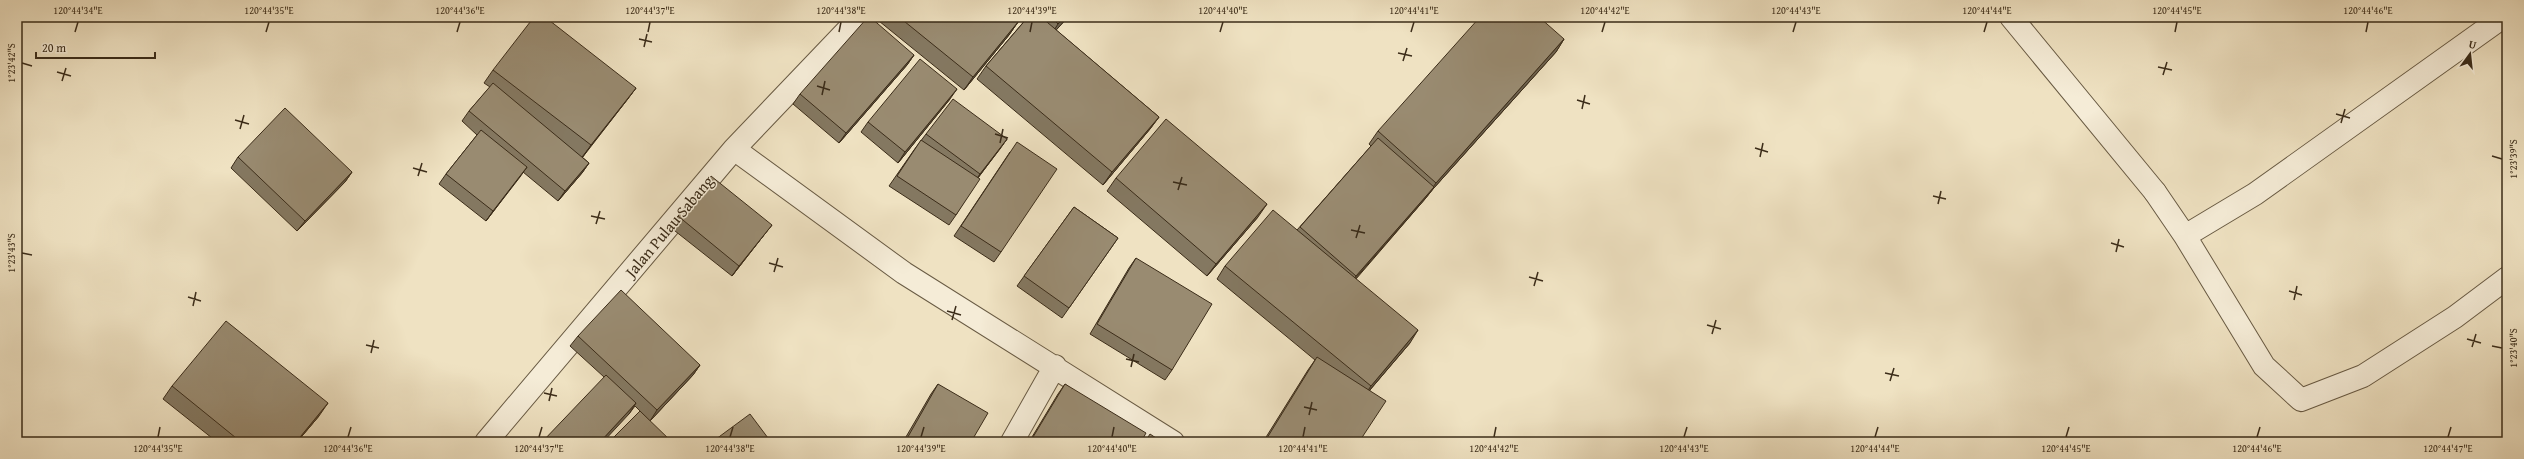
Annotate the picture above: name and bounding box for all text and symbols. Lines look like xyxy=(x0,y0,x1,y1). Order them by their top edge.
text: 120°44'34"E xyxy=(53,3,103,18)
text: 120°44'35"E xyxy=(244,3,294,18)
text: 120°44'36"E xyxy=(435,3,485,18)
text: 120°44'37"E xyxy=(625,3,675,18)
text: 120°44'38"E xyxy=(816,3,866,18)
text: 120°44'39"E xyxy=(1007,3,1057,18)
text: 120°44'40"E xyxy=(1198,3,1248,18)
text: 120°44'41"E xyxy=(1389,3,1439,18)
text: 120°44'42"E xyxy=(1580,3,1630,18)
text: 120°44'43"E xyxy=(1771,3,1821,18)
text: 120°44'44"E xyxy=(1962,3,2012,18)
text: 120°44'45"E xyxy=(2152,3,2202,18)
text: 120°44'46"E xyxy=(2343,3,2393,18)
scale bar xyxy=(36,34,155,60)
north arrow xyxy=(2450,34,2490,74)
text: U xyxy=(2467,36,2479,53)
text: 20 m xyxy=(42,39,66,56)
text: 1°23'42"S xyxy=(4,43,19,83)
text: 1°23'39"S xyxy=(2506,139,2521,179)
street label: Jalan Pulau Sabang xyxy=(618,170,719,284)
text: 1°23'43"S xyxy=(4,233,19,273)
text: 1°23'40"S xyxy=(2506,328,2521,368)
text: 120°44'35"E xyxy=(133,441,183,456)
text: 120°44'36"E xyxy=(323,441,373,456)
text: 120°44'37"E xyxy=(514,441,564,456)
text: 120°44'38"E xyxy=(705,441,755,456)
text: 120°44'39"E xyxy=(896,441,946,456)
text: 120°44'40"E xyxy=(1087,441,1137,456)
text: 120°44'41"E xyxy=(1278,441,1328,456)
text: 120°44'42"E xyxy=(1469,441,1519,456)
text: 120°44'43"E xyxy=(1659,441,1709,456)
text: 120°44'44"E xyxy=(1850,441,1900,456)
text: 120°44'45"E xyxy=(2041,441,2091,456)
text: 120°44'46"E xyxy=(2232,441,2282,456)
text: 120°44'47"E xyxy=(2423,441,2473,456)

